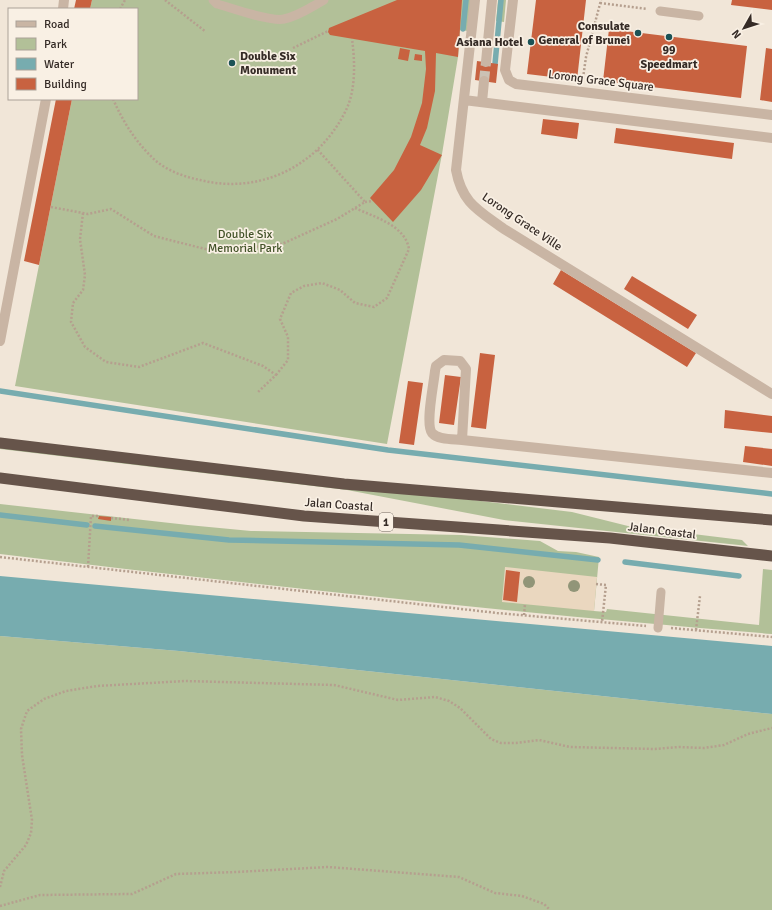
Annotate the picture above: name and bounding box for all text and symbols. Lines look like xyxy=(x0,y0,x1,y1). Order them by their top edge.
legend xyxy=(8,8,138,100)
north arrow xyxy=(724,8,764,48)
text: Road xyxy=(44,17,70,32)
place label: Consulate General of Brunei xyxy=(538,19,630,48)
text: N xyxy=(729,27,744,41)
marker: Consulate General of Brunei xyxy=(633,28,643,38)
marker: 99 Speedmart xyxy=(664,32,674,42)
place label: Asiana Hotel xyxy=(456,35,523,50)
text: Park xyxy=(44,37,67,52)
marker: Asiana Hotel xyxy=(526,37,536,47)
place label: 99 Speedmart xyxy=(640,43,698,72)
place label: Double Six Monument xyxy=(240,49,297,78)
text: Water xyxy=(44,57,75,72)
marker: Double Six Monument xyxy=(227,58,237,68)
street label: Lorong Grace Square xyxy=(547,67,655,95)
text: Building xyxy=(44,77,87,92)
street label: Lorong Grace Ville xyxy=(479,190,565,254)
park label: Double Six Memorial Park xyxy=(208,227,282,256)
street label: Jalan Coastal xyxy=(304,495,374,515)
road number: 1 xyxy=(379,513,393,531)
street label: Jalan Coastal xyxy=(627,519,697,543)

